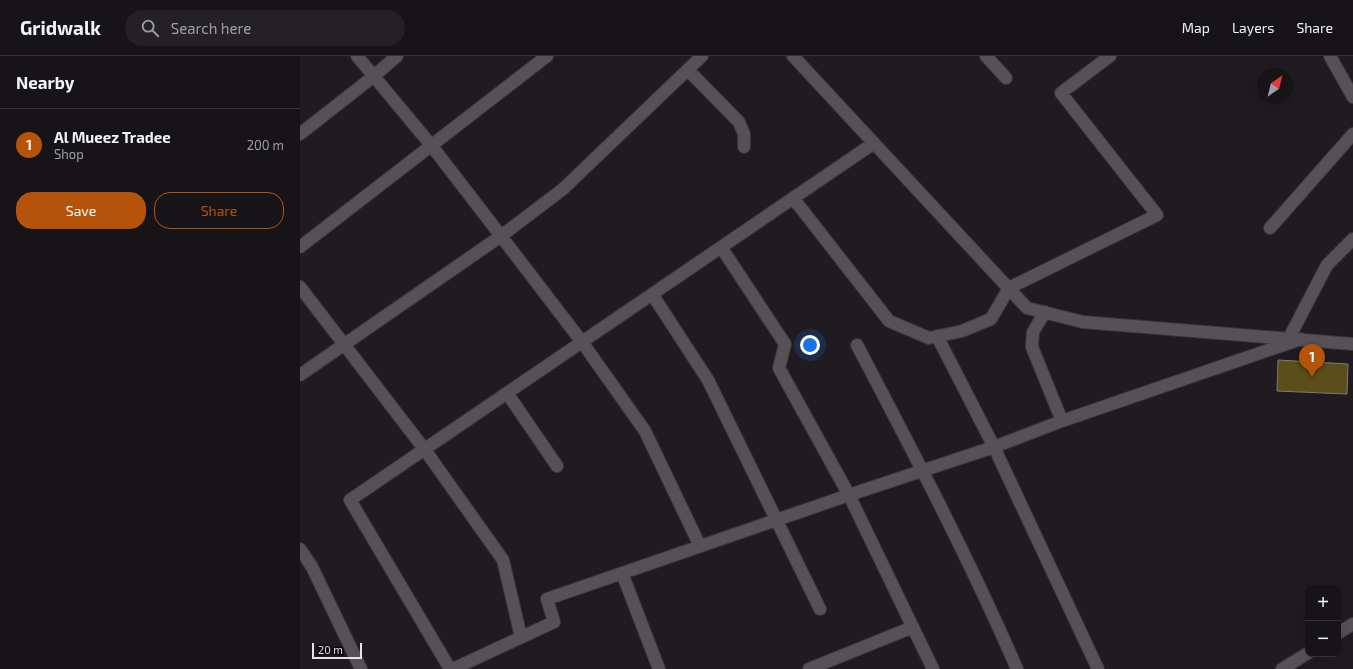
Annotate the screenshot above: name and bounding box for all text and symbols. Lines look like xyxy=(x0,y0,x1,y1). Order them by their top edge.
search box xyxy=(125,10,405,46)
text: Gridwalk xyxy=(20,16,101,39)
icon: search xyxy=(139,17,161,39)
text: Search here xyxy=(171,19,251,37)
text: Map xyxy=(1182,19,1210,36)
text: Layers xyxy=(1232,19,1274,36)
text: Share xyxy=(1296,19,1333,36)
north arrow xyxy=(1257,68,1293,104)
text: Nearby xyxy=(16,72,74,92)
text: Al Mueez Tradee xyxy=(54,128,171,146)
text: 1 xyxy=(26,137,32,153)
text: 200 m xyxy=(247,137,284,153)
text: Shop xyxy=(54,146,84,162)
button: Save xyxy=(16,192,146,229)
button: Share xyxy=(154,192,284,229)
your location xyxy=(800,335,820,355)
pin: 1 xyxy=(1299,344,1325,377)
map controls xyxy=(1305,585,1341,657)
button: + xyxy=(1305,585,1341,621)
button: − xyxy=(1305,621,1341,657)
scale bar xyxy=(312,641,362,660)
text: 20 m xyxy=(318,643,343,656)

